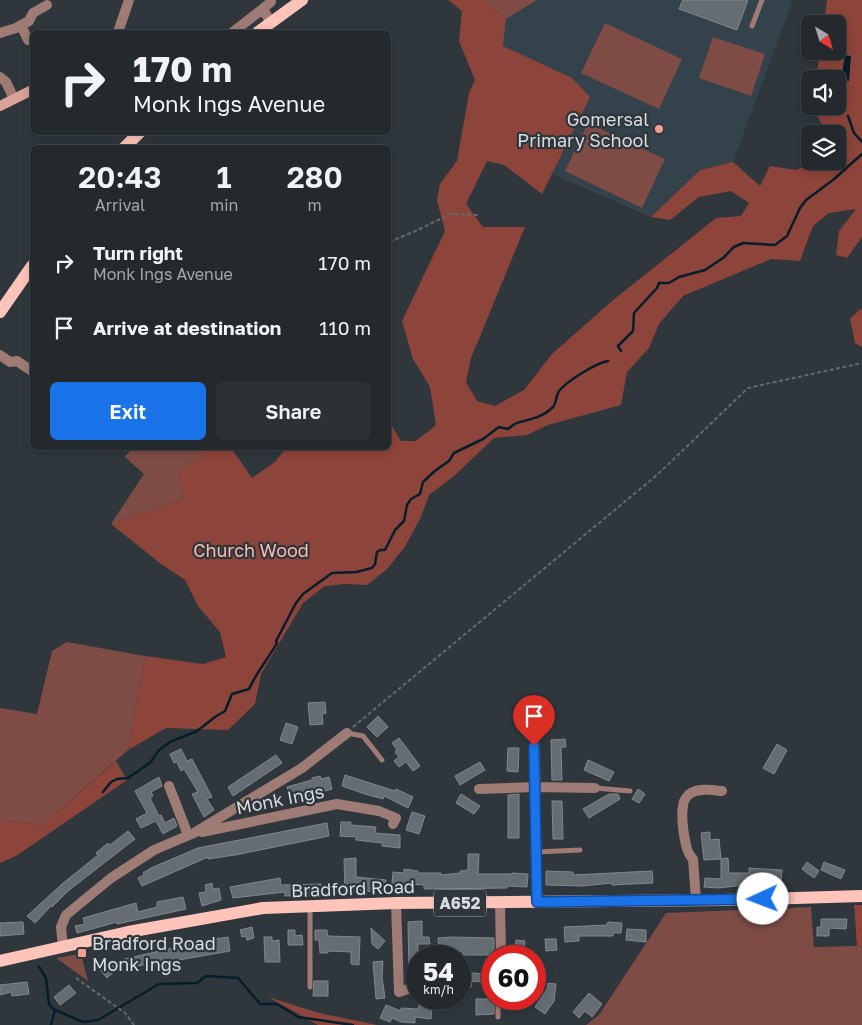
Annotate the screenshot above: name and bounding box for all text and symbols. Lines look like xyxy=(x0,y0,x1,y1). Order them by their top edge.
north arrow xyxy=(801,15,846,60)
map controls xyxy=(801,15,846,170)
text: 170 m xyxy=(133,48,232,90)
icon: right xyxy=(50,50,115,115)
button: sound xyxy=(801,70,846,115)
text: Monk Ings Avenue xyxy=(133,90,325,117)
place label: Gomersal Primary School xyxy=(517,108,649,151)
marker: Gomersal Primary School xyxy=(653,123,665,135)
button: layers xyxy=(801,125,846,170)
text: 20:43 xyxy=(78,159,162,195)
text: 1 xyxy=(217,159,232,195)
text: 280 xyxy=(287,159,343,195)
text: Arrival xyxy=(95,195,145,215)
text: min xyxy=(210,195,238,215)
text: m xyxy=(308,195,322,215)
text: Turn right xyxy=(93,241,183,264)
icon: right xyxy=(50,249,78,277)
text: 170 m xyxy=(318,251,371,274)
text: Monk Ings Avenue xyxy=(93,264,233,284)
icon: arrive xyxy=(50,314,78,342)
text: Arrive at destination xyxy=(93,316,281,339)
text: 110 m xyxy=(319,316,371,339)
button: Exit xyxy=(50,382,206,440)
button: Share xyxy=(216,382,371,440)
park label: Church Wood xyxy=(193,539,309,561)
pin xyxy=(513,695,555,746)
icon: arrive xyxy=(520,702,548,730)
street label: Monk Ings xyxy=(234,780,326,818)
position arrow xyxy=(736,872,788,924)
street label: Bradford Road xyxy=(291,875,415,901)
road number: A652 xyxy=(434,890,486,916)
place label: Bradford Road Monk Ings xyxy=(92,932,216,975)
speed limit sign: 60 xyxy=(481,945,546,1010)
marker: Bradford Road Monk Ings xyxy=(76,947,88,959)
text: 54 xyxy=(423,956,454,987)
text: km/h xyxy=(423,982,454,997)

